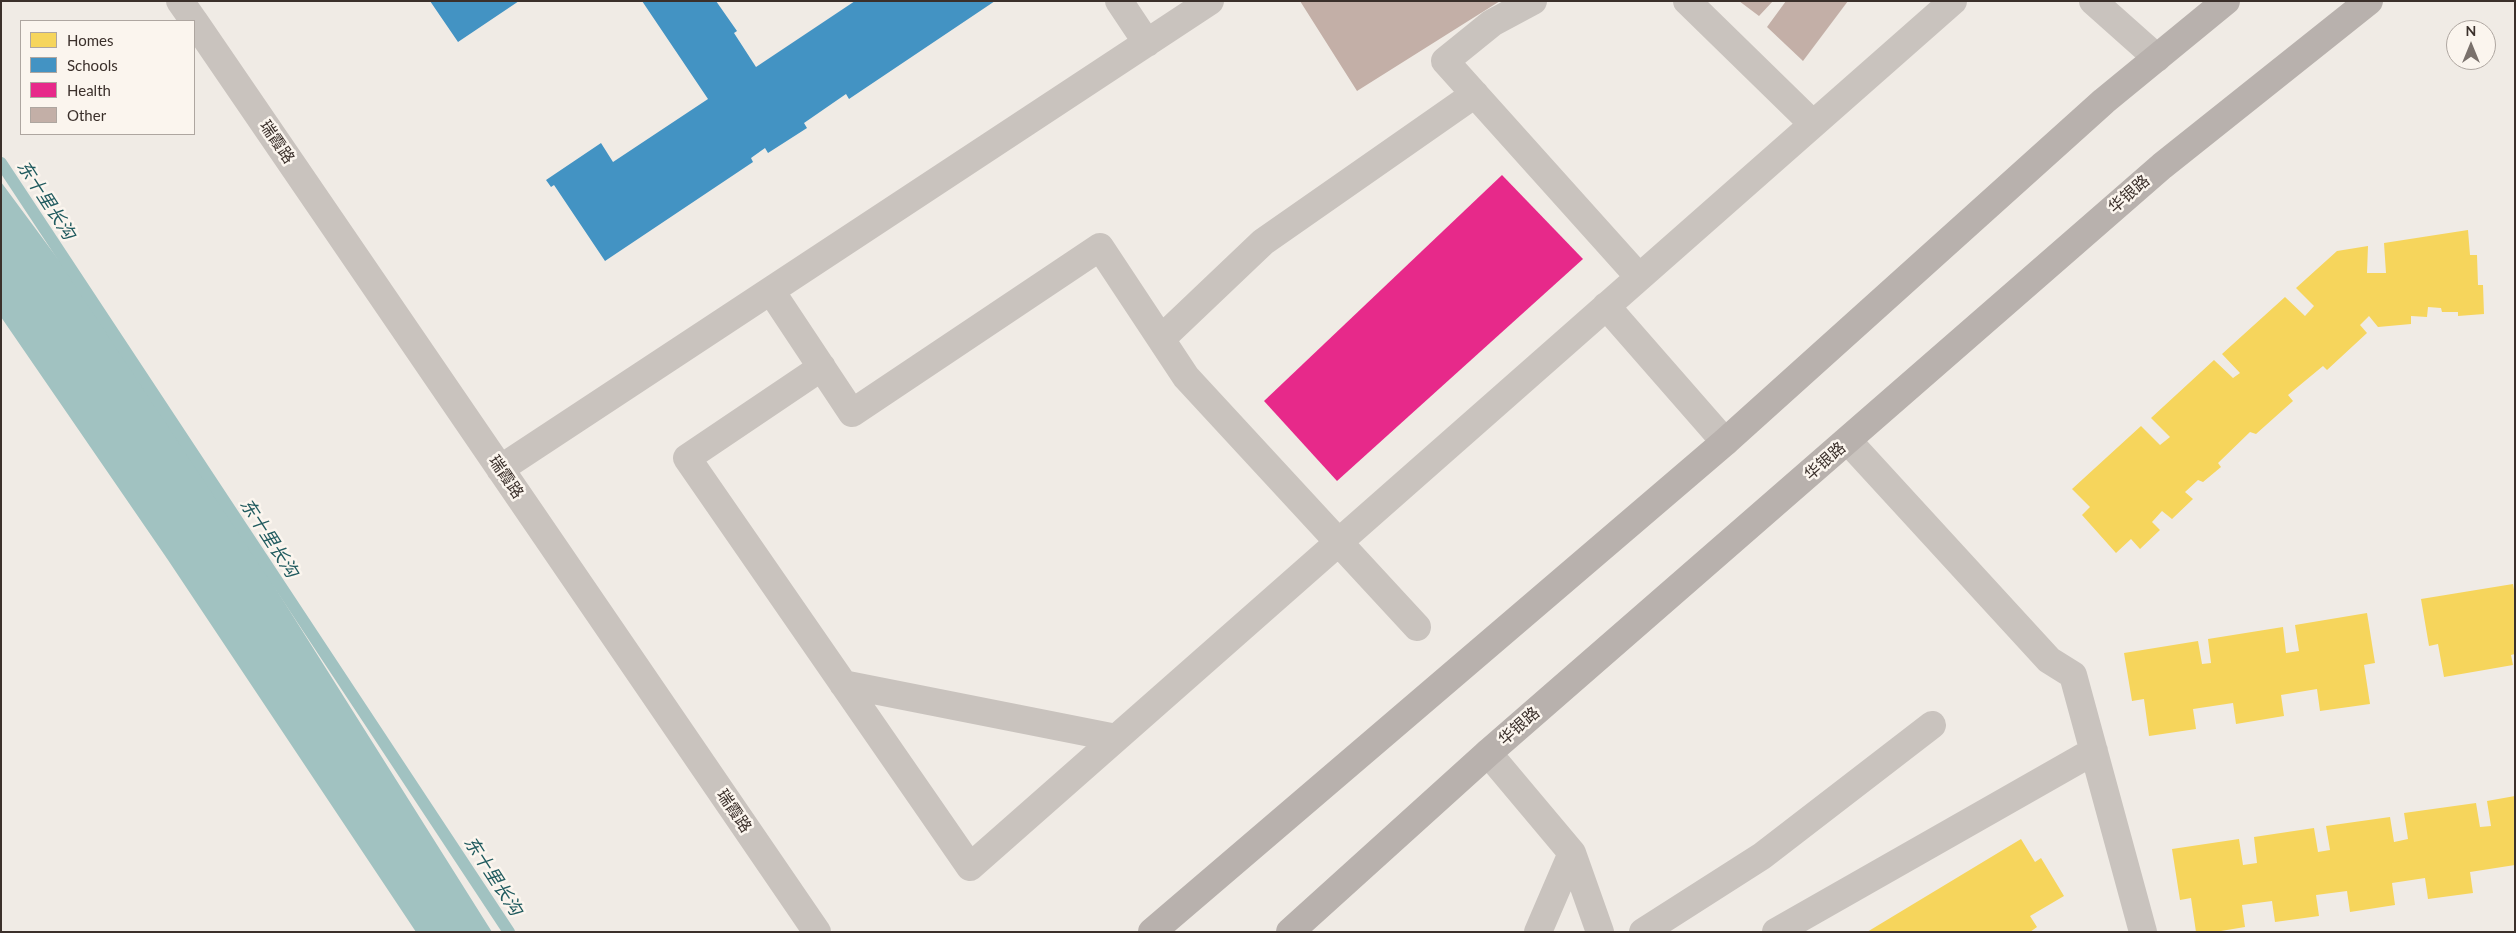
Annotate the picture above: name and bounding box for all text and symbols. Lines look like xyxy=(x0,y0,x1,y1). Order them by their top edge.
legend xyxy=(20,20,195,135)
north arrow xyxy=(2446,20,2496,70)
text: N xyxy=(2466,22,2476,39)
text: Homes xyxy=(67,31,113,49)
text: Schools xyxy=(67,56,118,74)
text: Health xyxy=(67,81,111,99)
text: Other xyxy=(67,106,106,124)
street label: 瑞霞路 xyxy=(256,117,298,167)
water label: 东十里长沟 xyxy=(12,156,80,244)
street label: 华银路 xyxy=(2105,171,2153,217)
street label: 华银路 xyxy=(1801,438,1849,484)
street label: 瑞霞路 xyxy=(485,452,527,502)
water label: 东十里长沟 xyxy=(235,494,303,582)
street label: 华银路 xyxy=(1495,703,1543,749)
street label: 瑞霞路 xyxy=(713,786,755,836)
water label: 东十里长沟 xyxy=(459,832,527,920)

